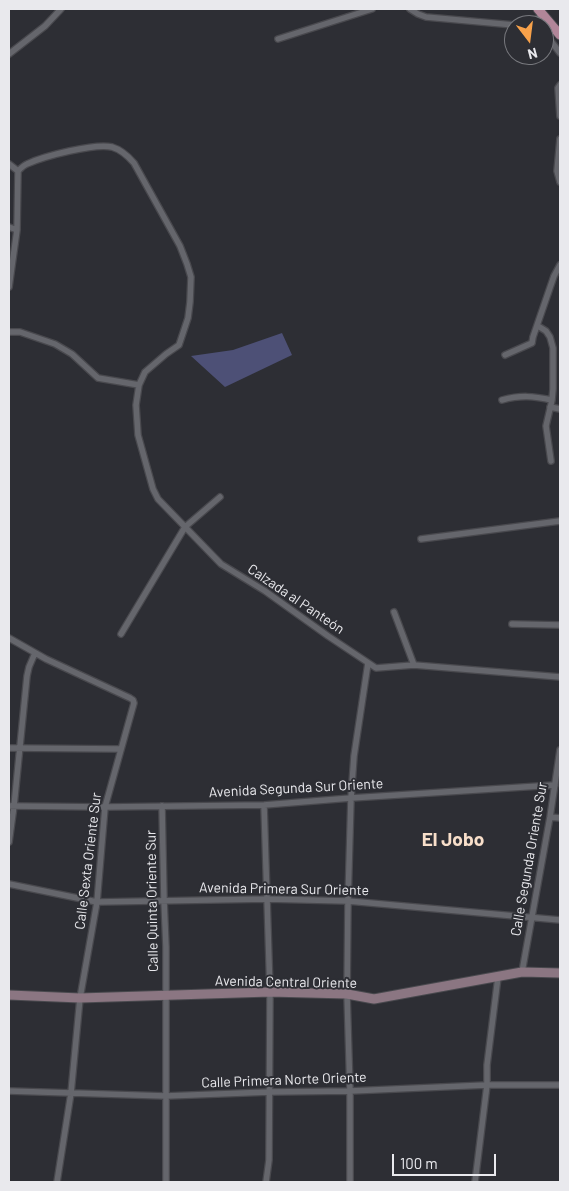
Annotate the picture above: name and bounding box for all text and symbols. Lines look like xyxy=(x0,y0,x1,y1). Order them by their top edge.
north arrow xyxy=(504,15,554,65)
text: N xyxy=(526,45,539,63)
street label: Calzada al Panteón xyxy=(244,560,348,638)
street label: Avenida Segunda Sur Oriente xyxy=(208,775,384,801)
street label: Calle Segunda Oriente Sur xyxy=(507,781,551,937)
street label: Calle Sexta Oriente Sur xyxy=(71,792,105,930)
district label: El Jobo xyxy=(422,829,484,851)
street label: Calle Quinta Oriente Sur xyxy=(142,830,162,972)
street label: Avenida Primera Sur Oriente xyxy=(199,879,369,899)
street label: Avenida Central Oriente xyxy=(215,972,357,992)
street label: Calle Primera Norte Oriente xyxy=(201,1069,367,1091)
scale bar xyxy=(394,1144,498,1176)
text: 100 m xyxy=(400,1154,438,1172)

